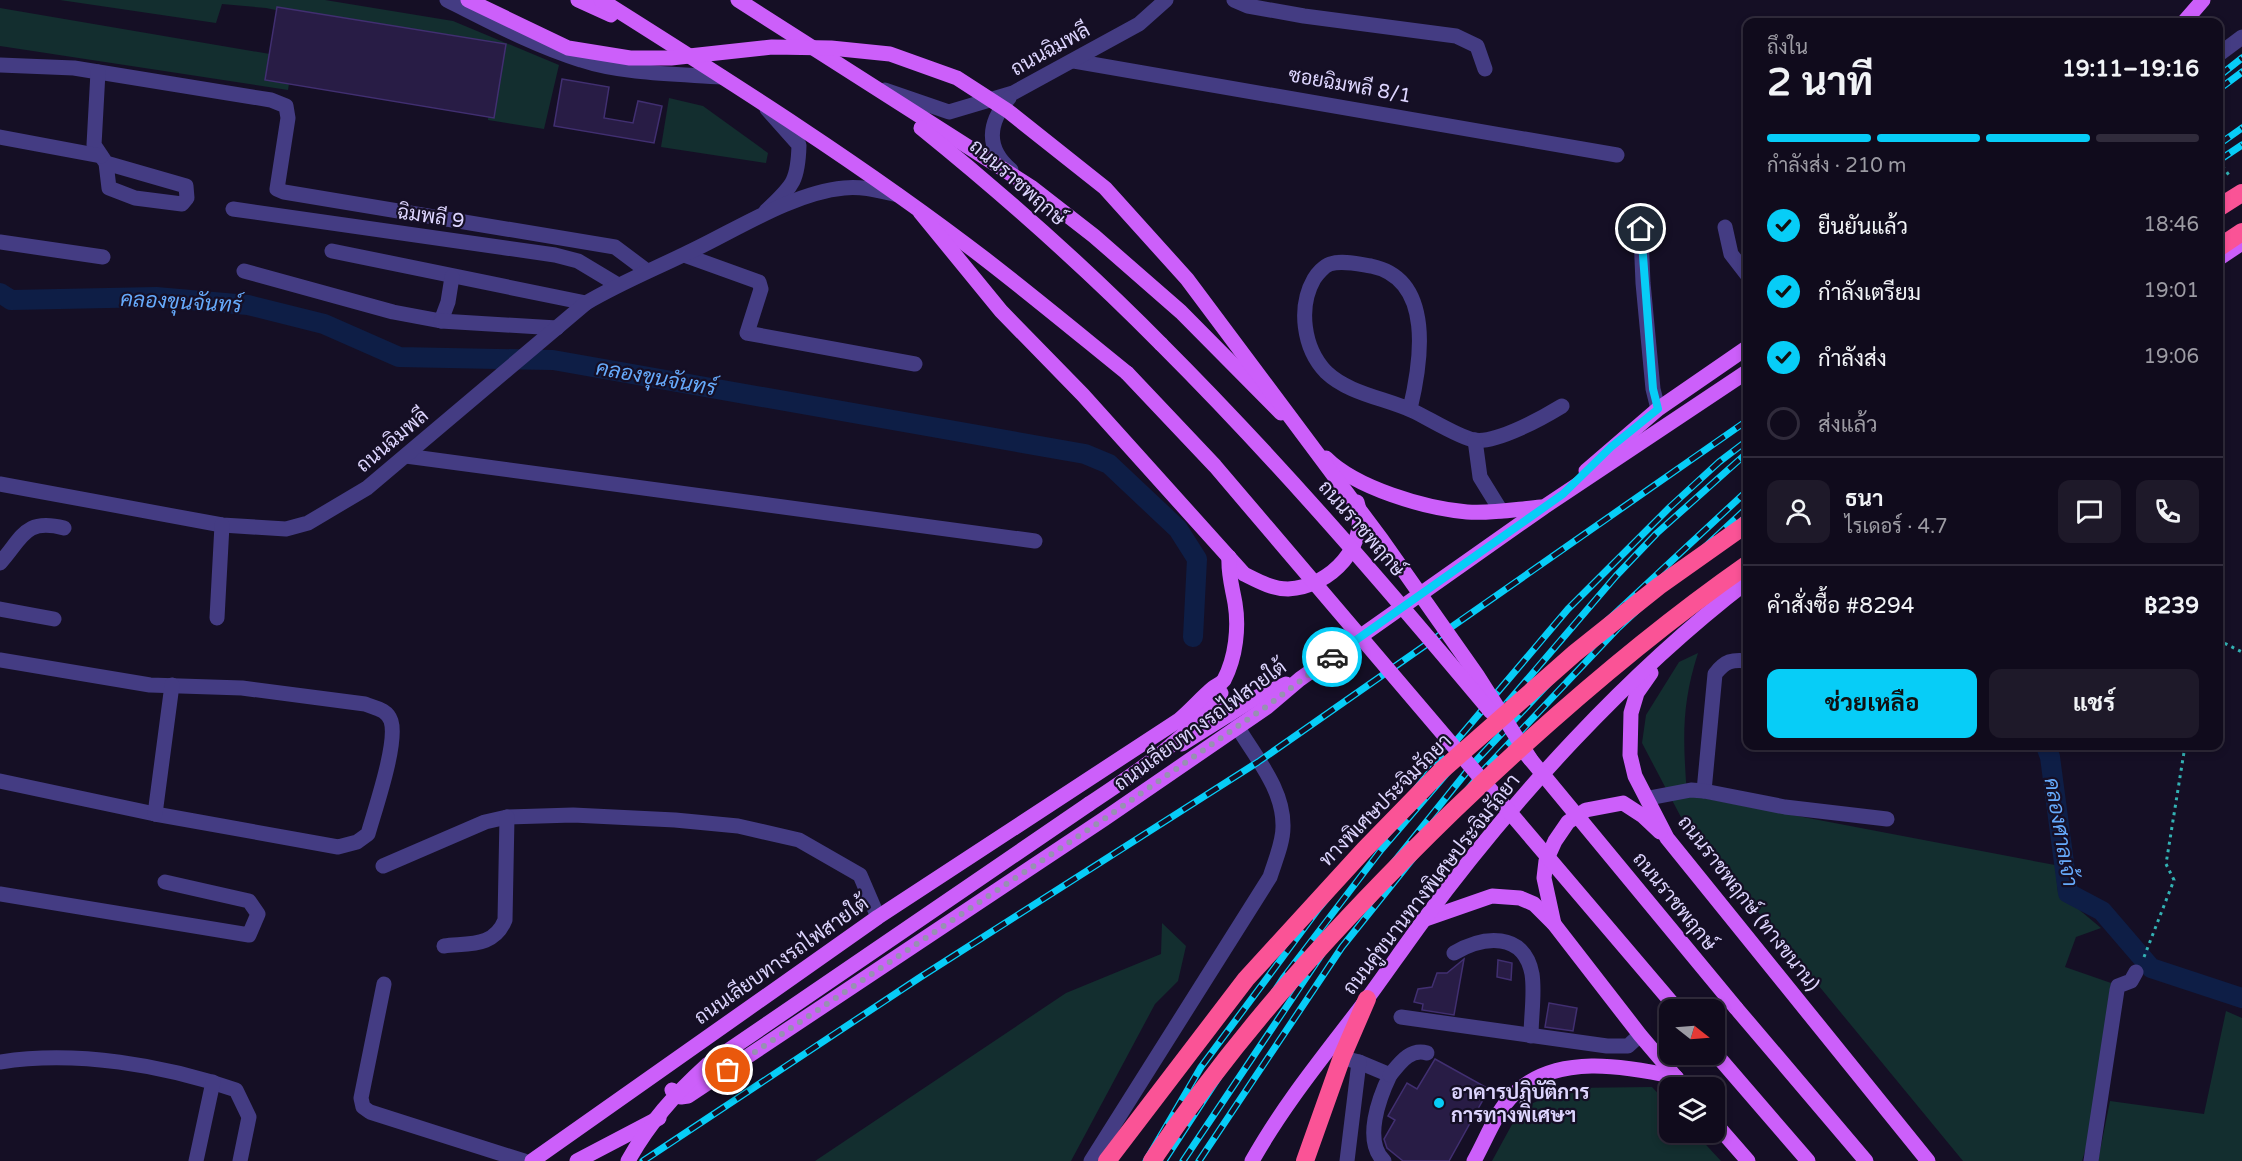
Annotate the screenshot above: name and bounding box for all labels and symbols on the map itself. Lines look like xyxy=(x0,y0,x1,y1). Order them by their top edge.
street label: ถนนฉิมพลี xyxy=(1006,17,1094,81)
street label: ซอยฉิมพลี 8/1 xyxy=(1286,61,1414,109)
street label: ถนนราชพฤกษ์ xyxy=(964,132,1073,231)
street label: ฉิมพลี 9 xyxy=(396,198,466,234)
pin xyxy=(1615,203,1666,254)
water label: คลองขุนจันทร์ xyxy=(120,285,245,319)
water label: คลองขุนจันทร์ xyxy=(594,354,721,403)
street label: ถนนฉิมพลี xyxy=(350,402,434,478)
street label: ถนนราชพฤกษ์ xyxy=(1313,474,1412,582)
courier xyxy=(1302,627,1362,687)
street label: ถนนเลียบทางรถไฟสายใต้ xyxy=(1109,653,1292,796)
street label: ทางพิเศษประจิมรัถยา xyxy=(1314,729,1457,872)
street label: ถนนคู่ขนานทางพิเศษประจิมรัถยา xyxy=(1337,769,1527,1001)
water label: คลองศาลเจ้า xyxy=(2039,776,2083,888)
street label: ถนนราชพฤกษ์ (ทางขนาน) xyxy=(1672,809,1827,996)
street label: ถนนราชพฤกษ์ xyxy=(1627,846,1724,956)
street label: ถนนเลียบทางรถไฟสายใต้ xyxy=(689,890,874,1030)
north arrow xyxy=(1659,999,1725,1065)
pin xyxy=(702,1044,753,1095)
place label: อาคารปฏิบัติการ การทางพิเศษฯ xyxy=(1451,1079,1589,1128)
marker: อาคารปฏิบัติการ การทางพิเศษฯ xyxy=(1432,1096,1446,1110)

